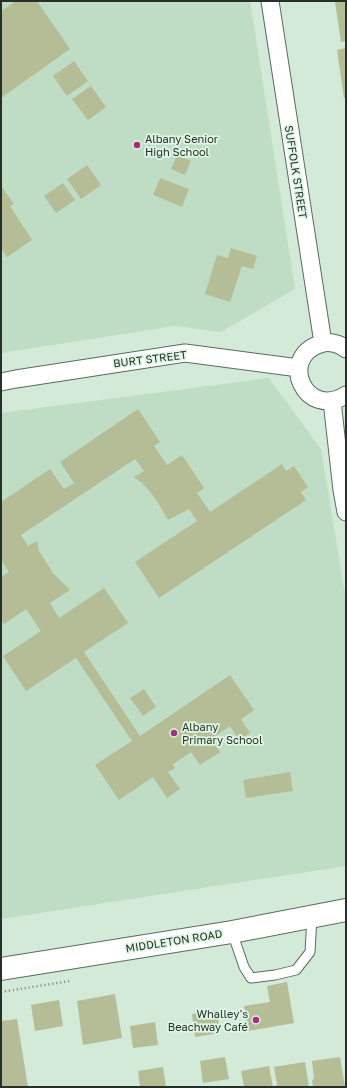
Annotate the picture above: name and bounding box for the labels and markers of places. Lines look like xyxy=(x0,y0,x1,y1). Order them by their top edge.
place label: Albany Senior High School xyxy=(145,132,219,158)
marker: Albany Senior High School xyxy=(132,140,142,150)
place label: Albany Primary School xyxy=(182,720,263,746)
marker: Albany Primary School xyxy=(169,728,179,738)
place label: Whalley's Beachway Café xyxy=(168,1007,248,1033)
marker: Whalley's Beachway Café xyxy=(251,1015,261,1025)

